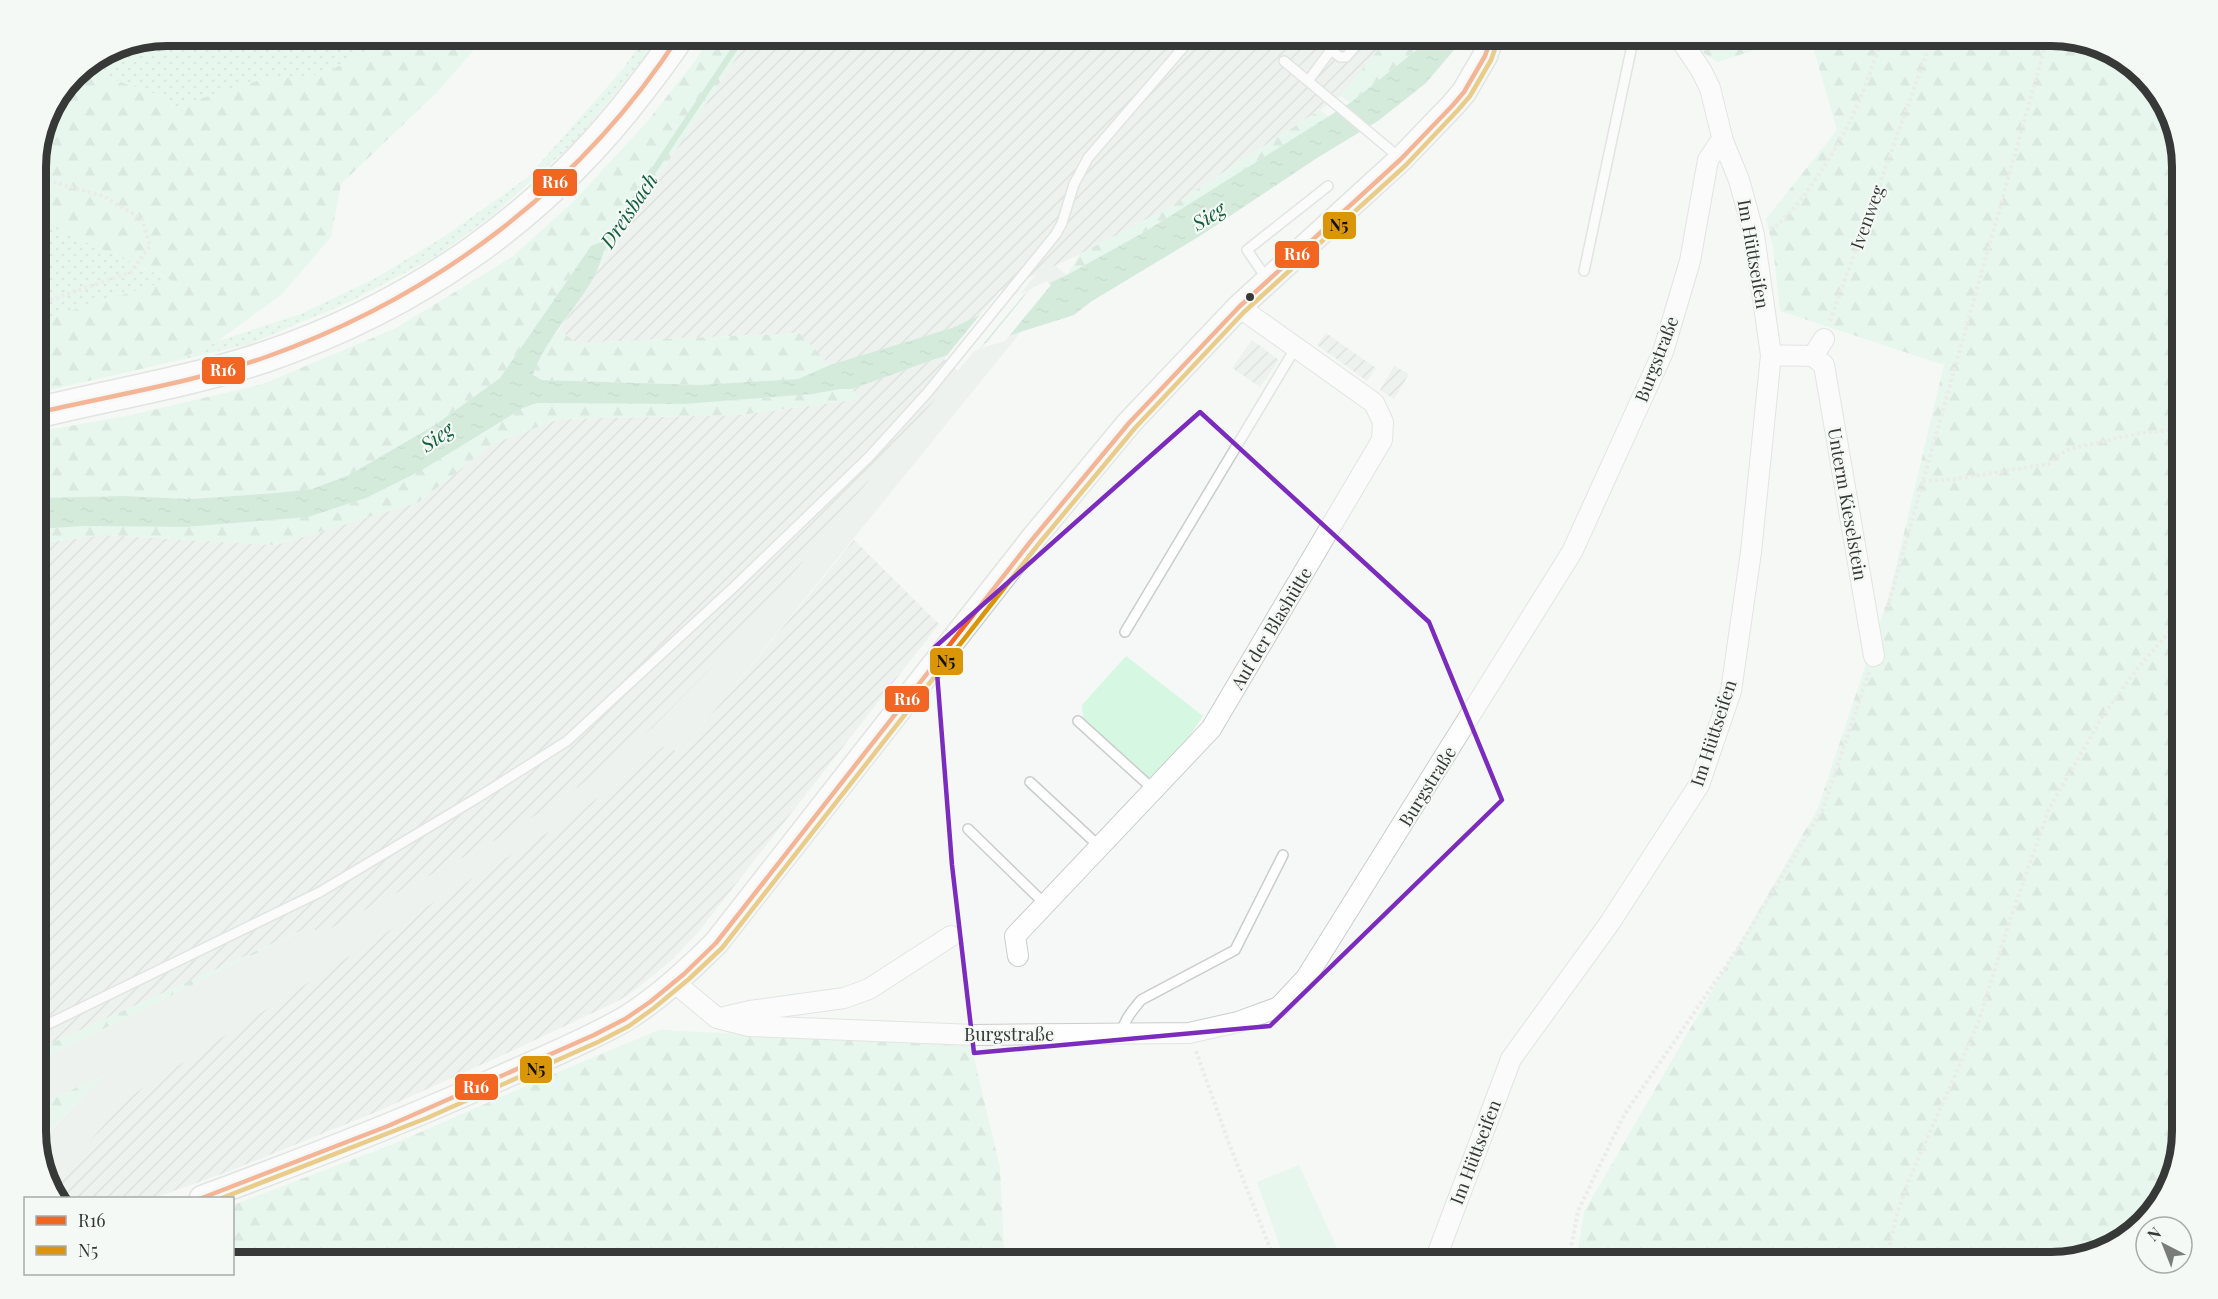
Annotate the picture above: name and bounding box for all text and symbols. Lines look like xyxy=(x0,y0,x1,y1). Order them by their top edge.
water label: Dreisbach xyxy=(593,167,663,254)
line badge: R16 xyxy=(532,168,578,197)
text: R16 xyxy=(542,171,568,192)
street label: Ivenweg xyxy=(1844,181,1890,252)
water label: Sieg xyxy=(1185,193,1232,236)
street label: Im Hüttseifen xyxy=(1733,198,1775,311)
line badge: N5 xyxy=(1322,211,1357,240)
text: N5 xyxy=(1330,214,1348,235)
line badge: R16 xyxy=(1274,240,1320,269)
text: R16 xyxy=(1284,243,1310,264)
unlabelled marker xyxy=(1244,291,1256,303)
street label: Burgstraße xyxy=(1629,313,1683,405)
line badge: R16 xyxy=(201,356,246,385)
text: R16 xyxy=(210,359,236,380)
water label: Sieg xyxy=(413,414,460,458)
street label: Unterm Kieselstein xyxy=(1823,426,1873,583)
street label: Auf der Blashütte xyxy=(1224,562,1317,695)
line badge: N5 xyxy=(929,647,964,676)
text: N5 xyxy=(937,650,955,671)
street label: Im Hüttseifen xyxy=(1685,677,1742,789)
line badge: R16 xyxy=(884,685,930,713)
text: R16 xyxy=(894,688,920,709)
street label: Burgstraße xyxy=(1393,741,1461,831)
street label: Burgstraße xyxy=(964,1022,1054,1046)
line badge: N5 xyxy=(519,1055,553,1084)
text: N5 xyxy=(527,1058,545,1079)
line badge: R16 xyxy=(454,1073,499,1101)
text: R16 xyxy=(463,1076,489,1097)
street label: Im Hüttseifen xyxy=(1444,1096,1506,1208)
legend xyxy=(24,1197,234,1275)
text: R16 xyxy=(78,1208,106,1232)
north arrow xyxy=(2134,1215,2194,1275)
text: N xyxy=(2142,1222,2165,1245)
text: N5 xyxy=(78,1238,98,1262)

